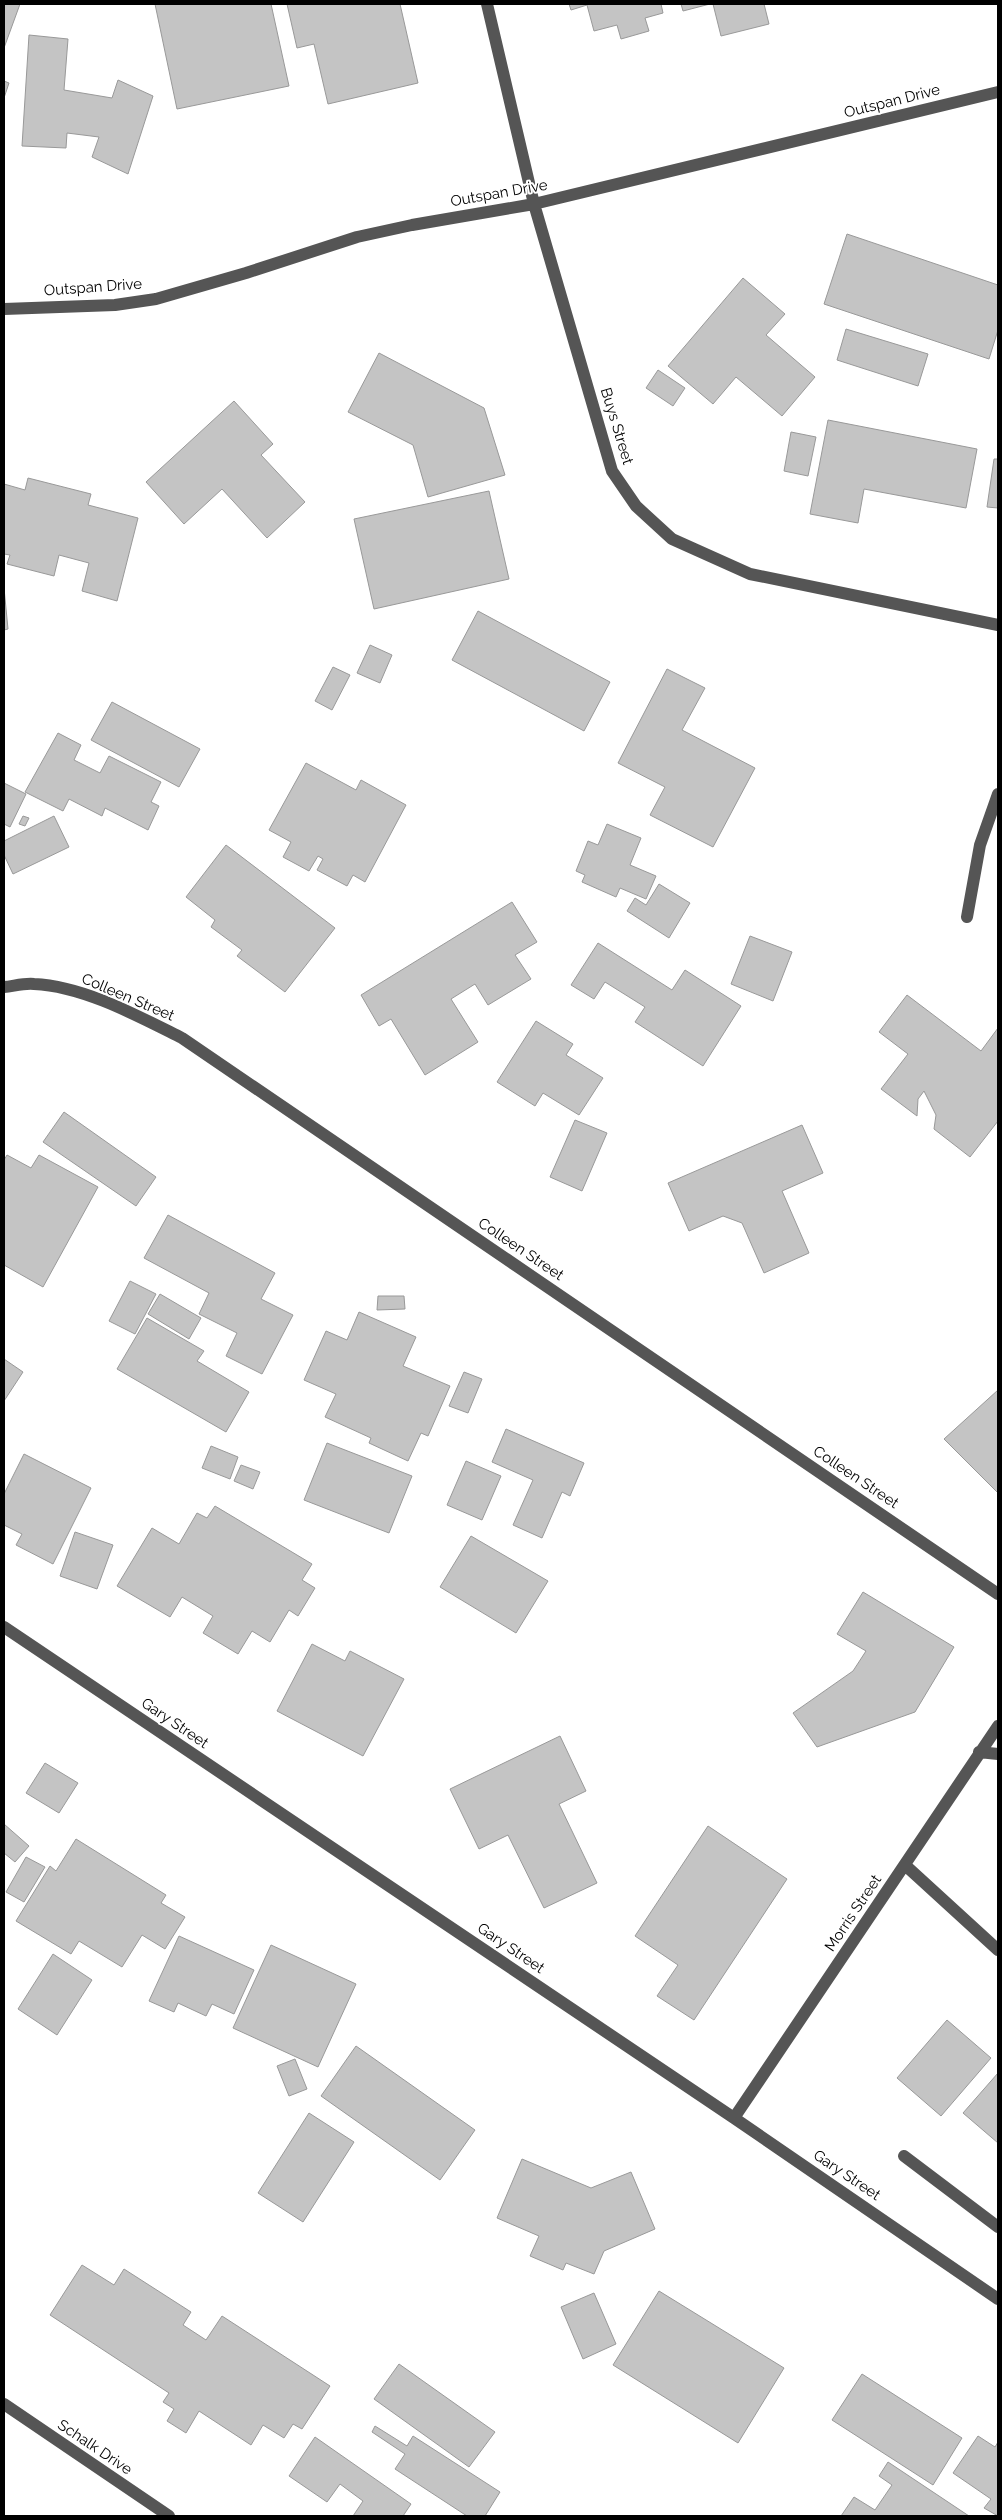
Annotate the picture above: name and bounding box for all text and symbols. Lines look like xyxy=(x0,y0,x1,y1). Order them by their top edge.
street label: Outspan Drive xyxy=(842,80,942,122)
street label: Outspan Drive xyxy=(449,176,549,210)
street label: Outspan Drive xyxy=(43,275,143,299)
street label: Buys Street xyxy=(597,385,637,467)
street label: Colleen Street xyxy=(79,969,177,1025)
street label: Colleen Street xyxy=(475,1214,567,1284)
street label: Colleen Street xyxy=(810,1442,902,1512)
street label: Gary Street xyxy=(138,1694,212,1752)
street label: Morris Street xyxy=(821,1871,885,1955)
street label: Gary Street xyxy=(474,1919,548,1977)
street label: Gary Street xyxy=(810,2146,884,2204)
street label: Schalk Drive xyxy=(54,2416,136,2479)

